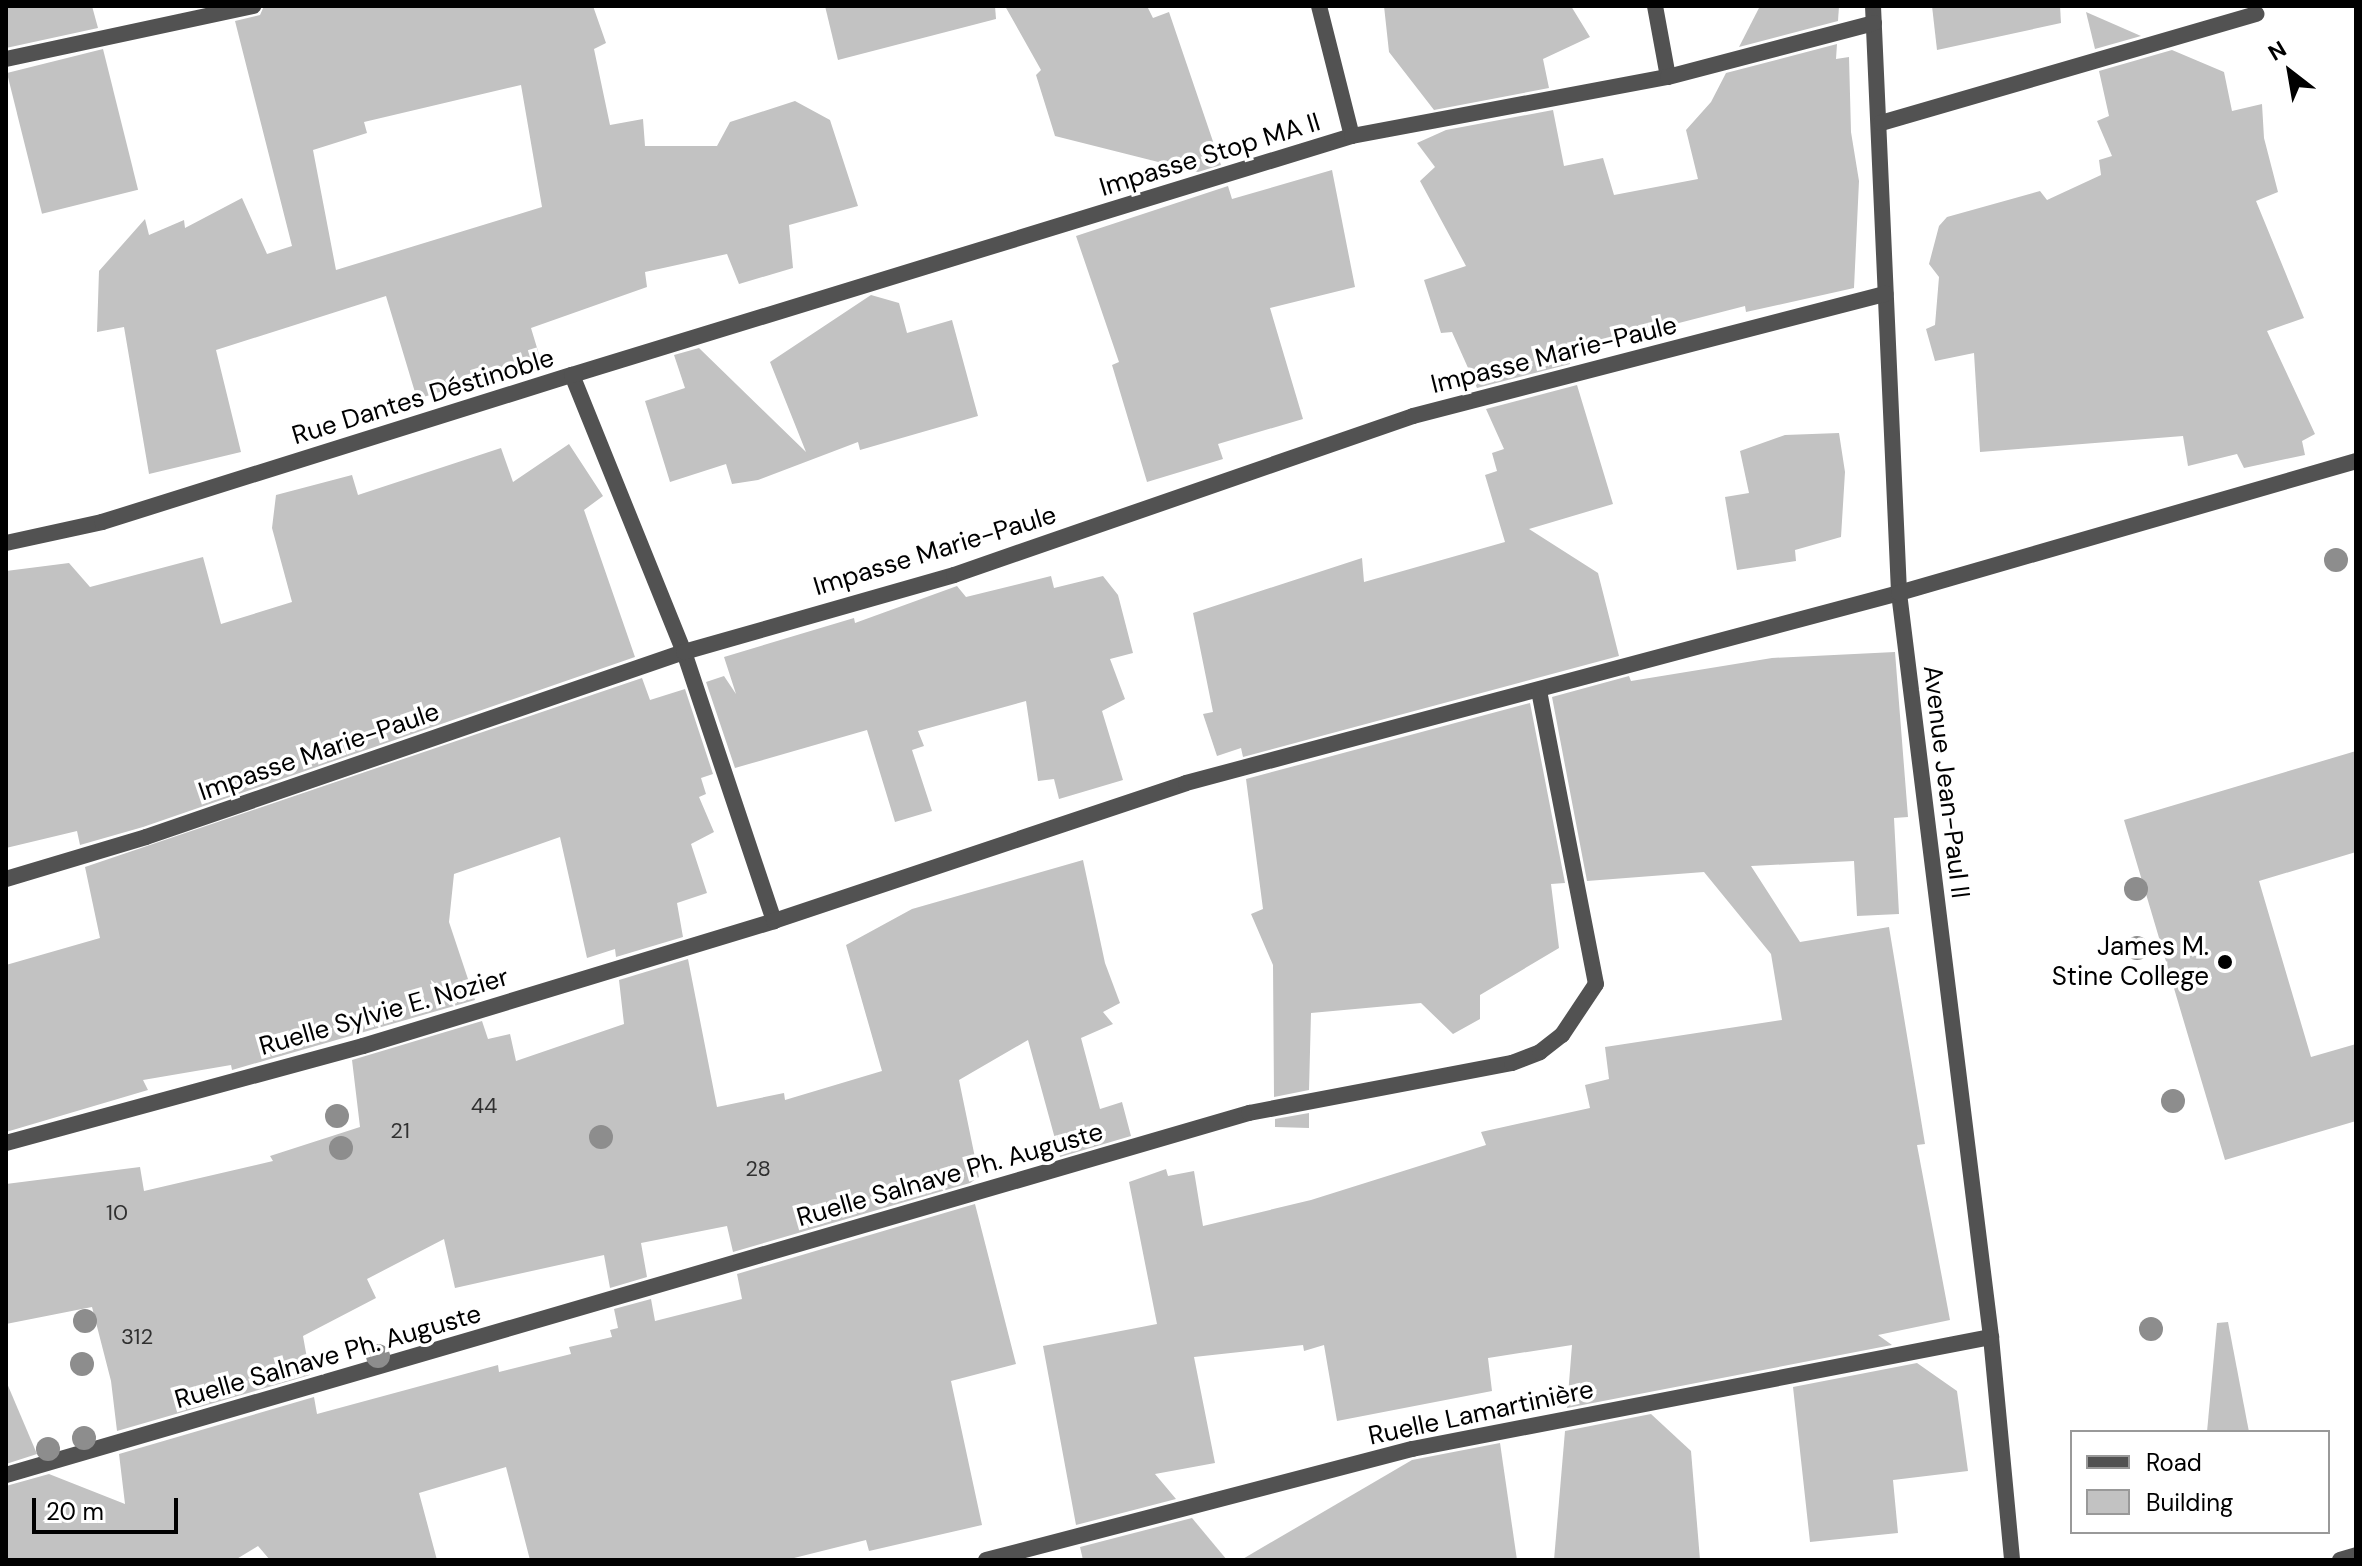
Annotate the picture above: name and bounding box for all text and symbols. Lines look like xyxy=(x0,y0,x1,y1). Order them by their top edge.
north arrow xyxy=(2250,32,2330,112)
text: N xyxy=(2263,34,2292,68)
street label: Impasse Stop MA II xyxy=(1096,107,1324,203)
street label: Impasse Marie-Paule xyxy=(1428,309,1680,401)
street label: Rue Dantes Déstinoble xyxy=(288,342,558,452)
street label: Impasse Marie-Paule xyxy=(810,499,1060,603)
street label: Avenue Jean-Paul II xyxy=(1916,664,1976,900)
street label: Impasse Marie-Paule xyxy=(195,696,443,808)
place label: James M. Stine College xyxy=(2052,931,2209,992)
marker: James M. Stine College xyxy=(2216,953,2234,971)
street label: Ruelle Sylvie E. Nozier xyxy=(256,961,512,1063)
house number: 44 xyxy=(471,1093,497,1119)
street label: Ruelle Salnave Ph. Auguste xyxy=(793,1116,1107,1234)
house number: 21 xyxy=(390,1118,410,1144)
house number: 28 xyxy=(745,1156,771,1182)
house number: 10 xyxy=(106,1200,128,1226)
street label: Ruelle Salnave Ph. Auguste xyxy=(171,1298,485,1416)
house number: 312 xyxy=(121,1324,153,1350)
street label: Ruelle Lamartinière xyxy=(1366,1374,1596,1452)
legend xyxy=(2070,1430,2330,1534)
text: Road xyxy=(2146,1447,2202,1478)
scale bar xyxy=(36,1482,182,1532)
text: Building xyxy=(2146,1487,2233,1518)
text: 20 m xyxy=(46,1496,104,1527)

